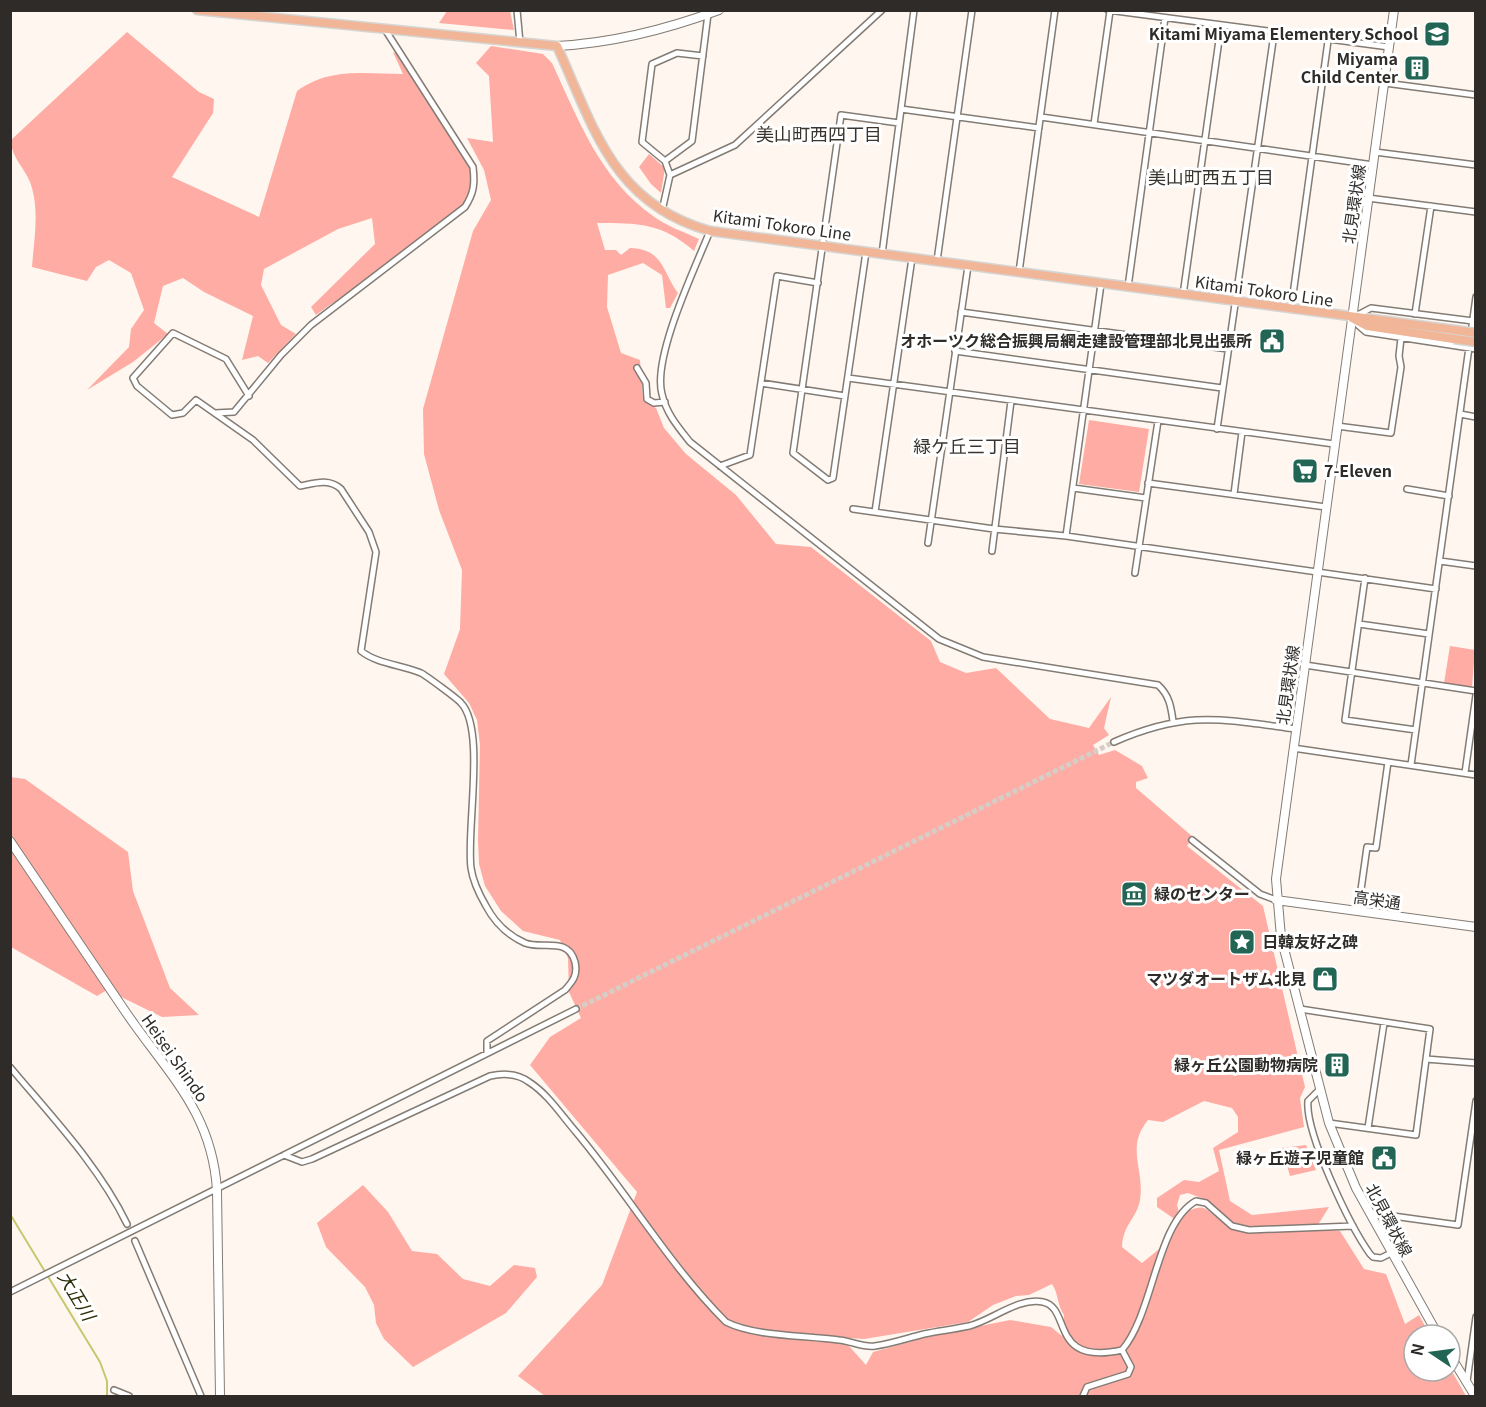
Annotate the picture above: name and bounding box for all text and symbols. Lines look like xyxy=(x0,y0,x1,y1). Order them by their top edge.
school or university icon: Kitami Miyama Elementery School xyxy=(1422,19,1452,49)
place label: Kitami Miyama Elementery School xyxy=(1149,21,1418,45)
place label: Miyama Child Center xyxy=(1301,46,1398,88)
building icon: Miyama Child Center xyxy=(1402,53,1432,83)
district label: 美山町西四丁目 xyxy=(756,120,882,146)
district label: 美山町西五丁目 xyxy=(1148,163,1274,189)
street label: 北見環状線 xyxy=(1336,163,1370,245)
street label: Kitami Tokoro Line xyxy=(711,202,853,246)
street label: Kitami Tokoro Line xyxy=(1193,268,1335,312)
public building icon: オホーツク総合振興局網走建設管理部北見出張所 xyxy=(1257,326,1287,356)
place label: オホーツク総合振興局網走建設管理部北見出張所 xyxy=(900,328,1252,352)
district label: 緑ケ丘三丁目 xyxy=(913,432,1021,458)
supermarket icon: 7-Eleven xyxy=(1290,456,1320,486)
place label: 7-Eleven xyxy=(1324,458,1392,482)
street label: 北見環状線 xyxy=(1270,644,1304,726)
museum icon: 緑のセンター xyxy=(1119,879,1149,909)
place label: 緑のセンター xyxy=(1154,881,1250,905)
street label: 高栄通 xyxy=(1352,884,1403,914)
place icon: 日韓友好之碑 xyxy=(1227,927,1257,957)
place label: 日韓友好之碑 xyxy=(1262,929,1358,953)
shop icon: マツダオートザム北見 xyxy=(1310,964,1340,994)
place label: マツダオートザム北見 xyxy=(1146,966,1306,990)
street label: Heisei Shindo xyxy=(137,1009,215,1106)
building icon: 緑ヶ丘公園動物病院 xyxy=(1322,1050,1352,1080)
place label: 緑ヶ丘公園動物病院 xyxy=(1174,1052,1318,1076)
public building icon: 緑ヶ丘遊子児童館 xyxy=(1369,1143,1399,1173)
place label: 緑ヶ丘遊子児童館 xyxy=(1236,1145,1364,1169)
street label: 北見環状線 xyxy=(1361,1179,1419,1260)
water label: 大正川 xyxy=(53,1265,104,1327)
north arrow xyxy=(1402,1323,1462,1383)
text: N xyxy=(1403,1341,1429,1358)

